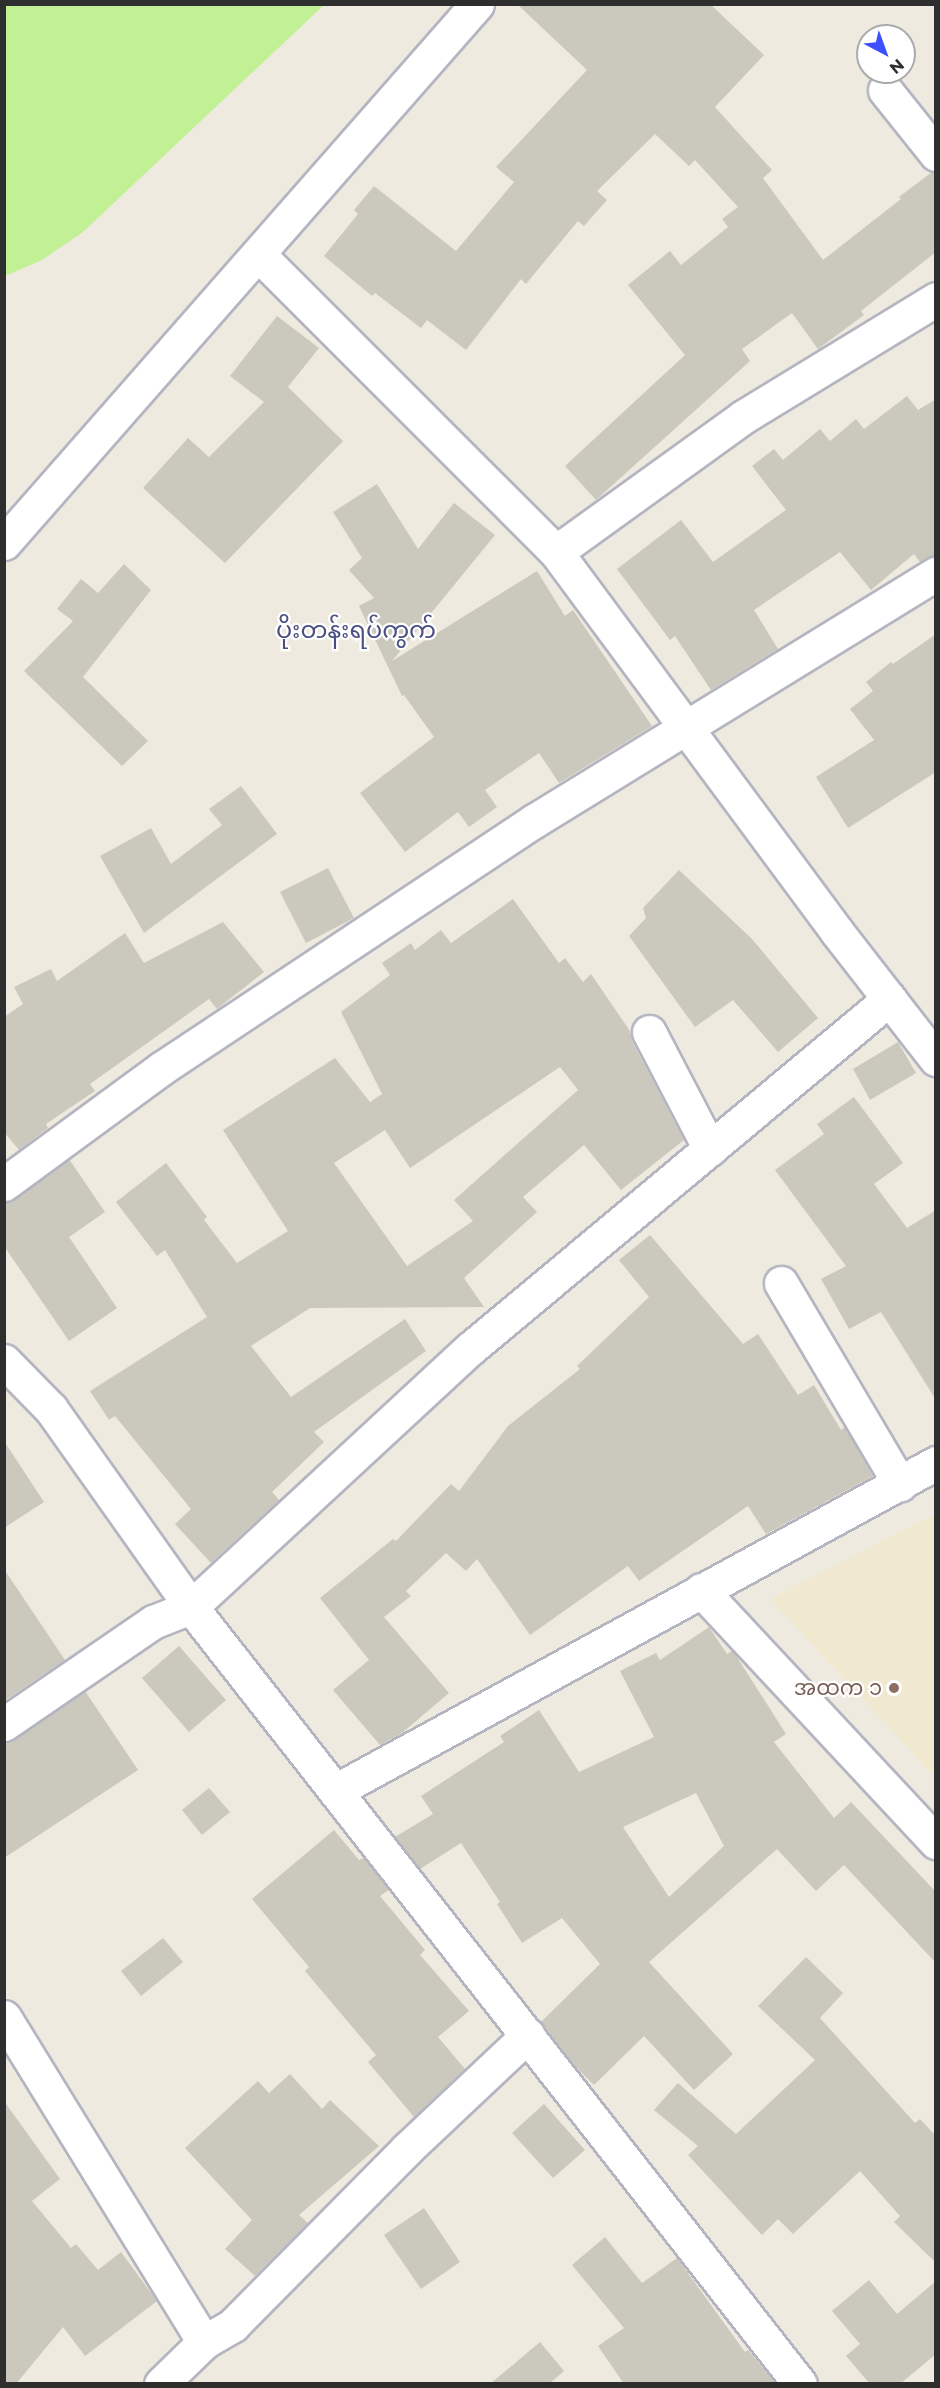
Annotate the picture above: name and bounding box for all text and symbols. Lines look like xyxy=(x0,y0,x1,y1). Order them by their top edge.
north arrow xyxy=(856,24,916,84)
text: N xyxy=(886,55,908,78)
district label: ပိုးတန်းရပ်ကွက် xyxy=(276,616,436,644)
place label: အထက ၁ xyxy=(794,1675,882,1701)
marker: အထက ၁ xyxy=(887,1681,901,1695)

